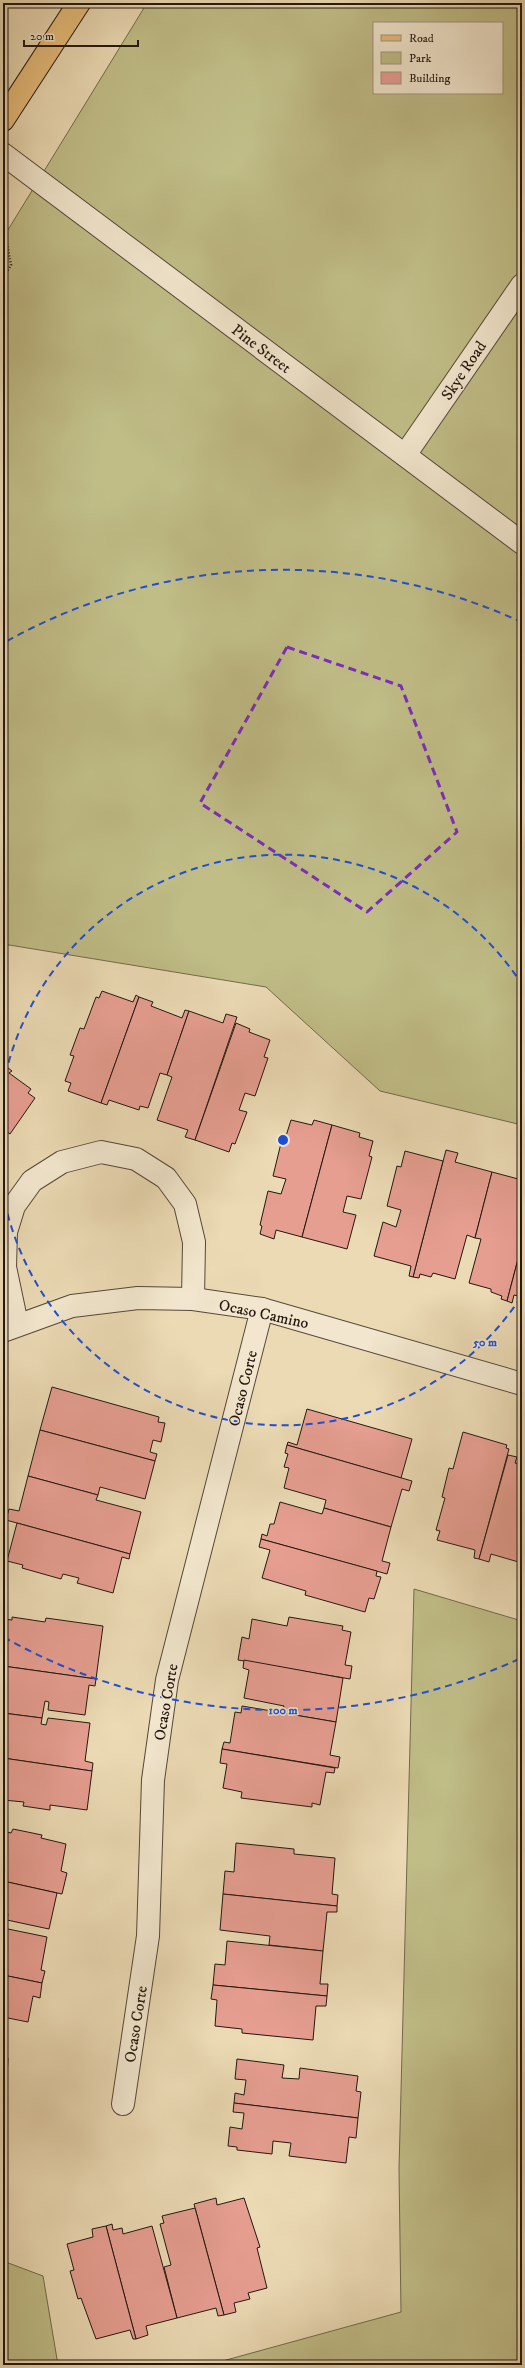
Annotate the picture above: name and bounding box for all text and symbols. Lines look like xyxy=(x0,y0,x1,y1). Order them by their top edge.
scale bar xyxy=(24,22,138,48)
legend xyxy=(373,22,503,94)
text: 20 m xyxy=(30,29,54,44)
text: Road xyxy=(409,31,434,46)
text: Park xyxy=(409,51,431,66)
text: Building xyxy=(409,71,450,86)
street label: Pine Street xyxy=(228,320,295,378)
street label: Skye Road xyxy=(437,337,491,404)
centre of rings xyxy=(276,1133,290,1147)
street label: Ocaso Camino xyxy=(217,1295,311,1333)
text: 50 m xyxy=(472,1335,497,1350)
street label: Ocaso Corte xyxy=(224,1348,262,1428)
street label: Ocaso Corte xyxy=(149,1662,183,1742)
text: 100 m xyxy=(269,1703,297,1718)
street label: Ocaso Corte xyxy=(120,1984,152,2064)

